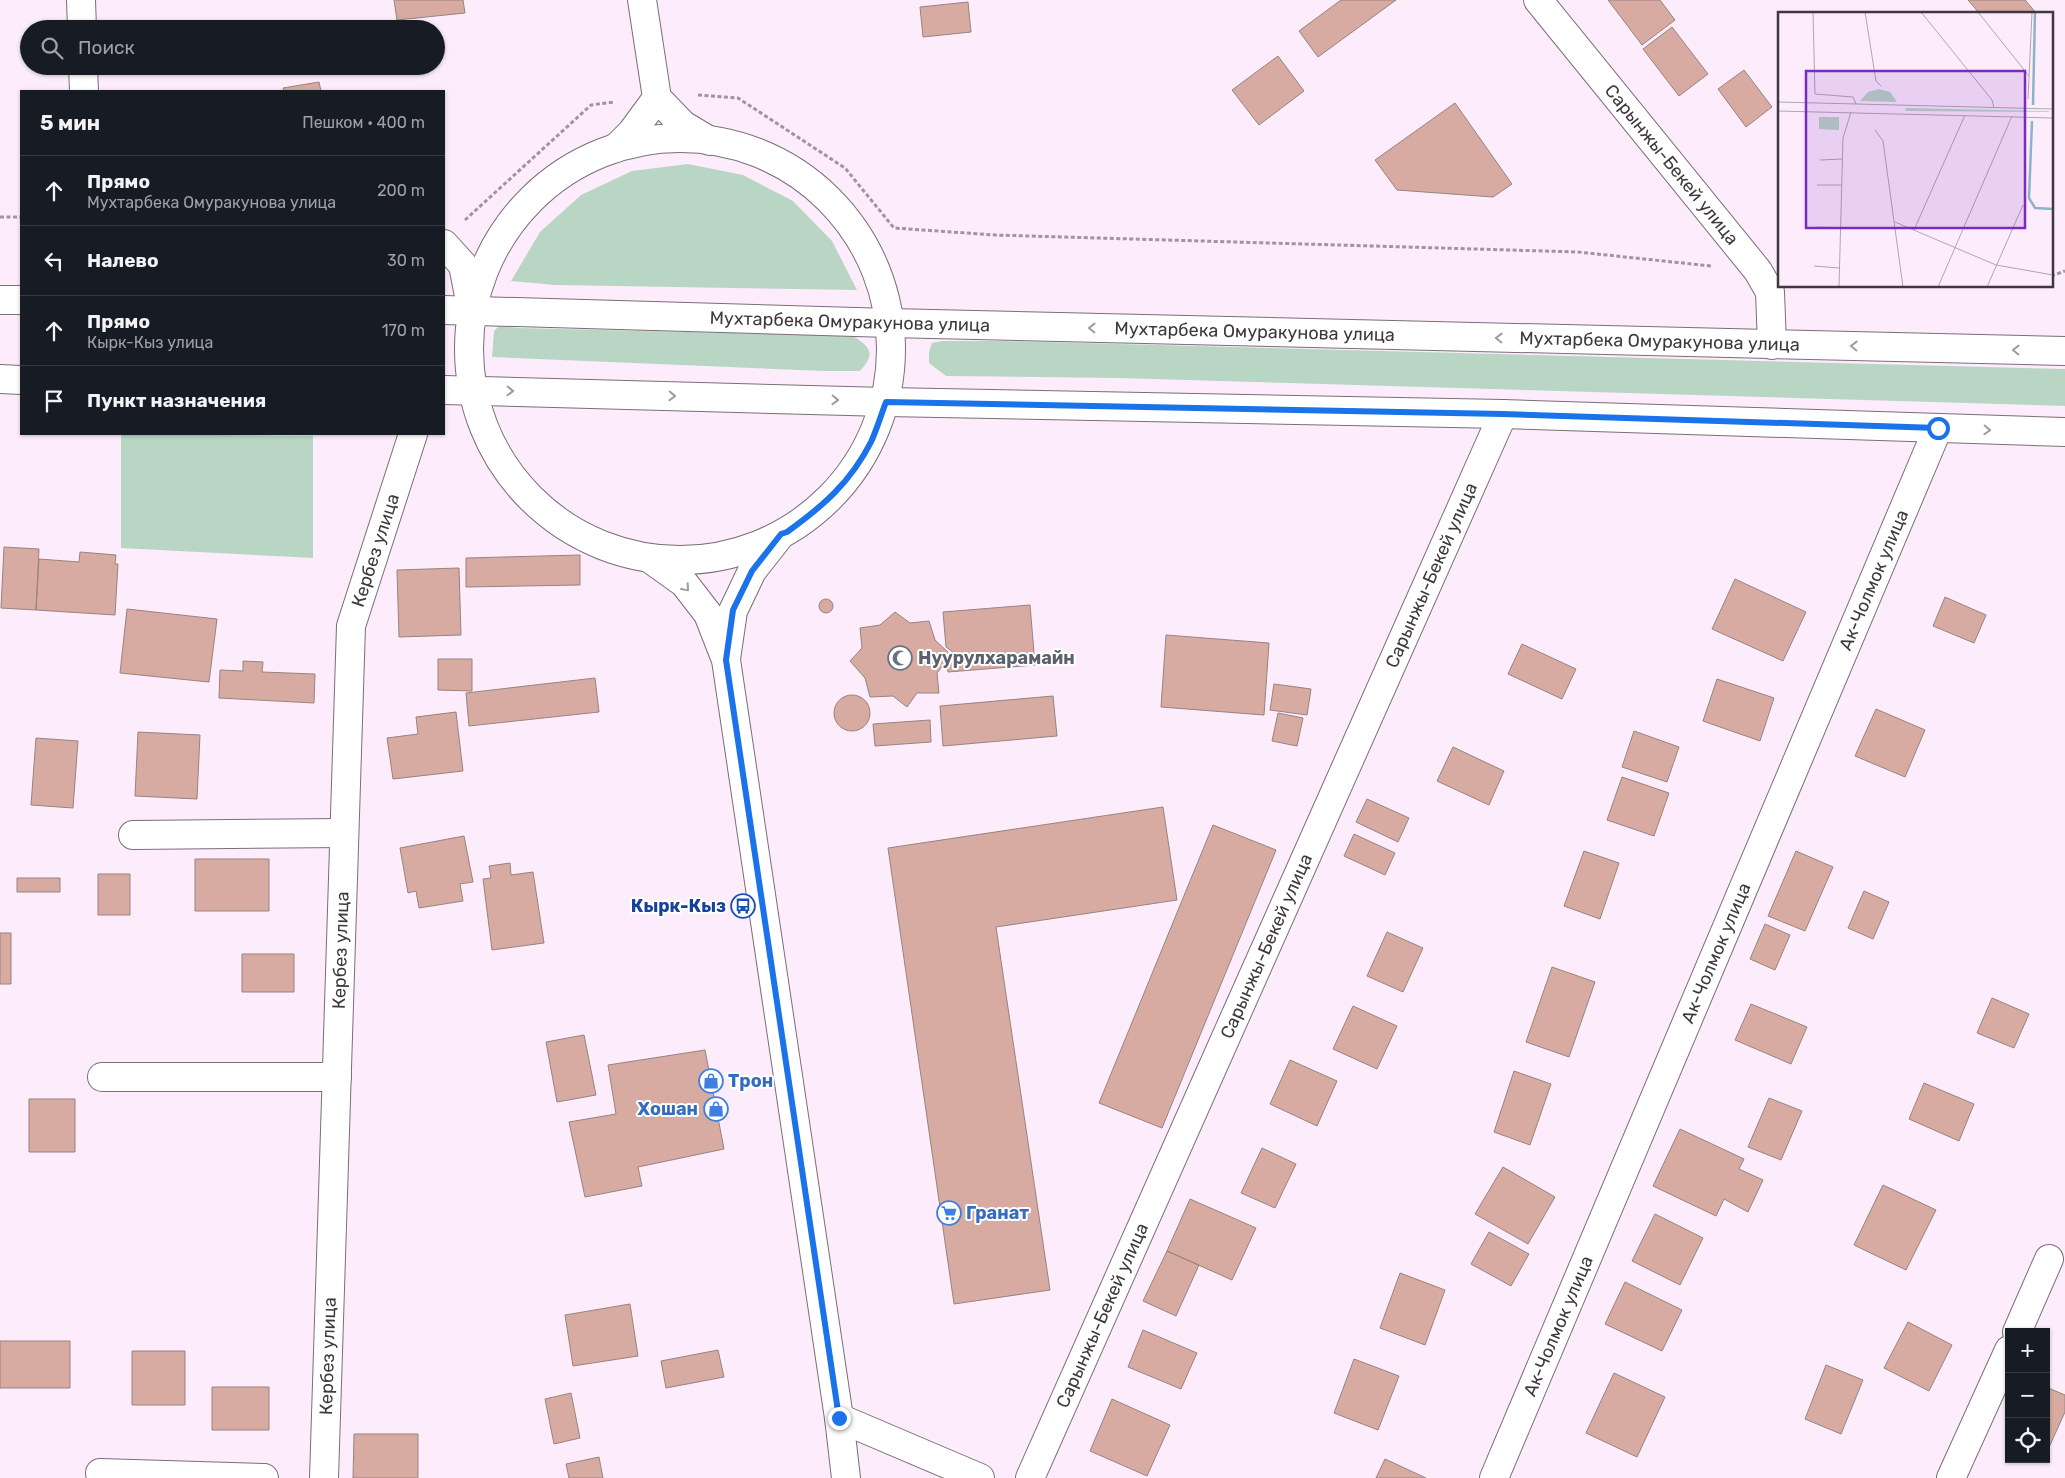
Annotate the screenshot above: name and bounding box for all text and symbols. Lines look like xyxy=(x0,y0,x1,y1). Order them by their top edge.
inset map xyxy=(1778,12,2052,288)
search box xyxy=(20,20,445,75)
icon: search xyxy=(38,34,66,62)
text: Поиск xyxy=(78,36,135,59)
street label: Сарынжы-Бекей улица xyxy=(1600,80,1743,249)
text: 5 мин xyxy=(40,110,100,135)
text: Пешком · 400 m xyxy=(302,113,425,132)
text: Прямо xyxy=(87,170,150,193)
icon: ahead xyxy=(40,177,68,205)
text: 200 m xyxy=(377,181,425,200)
text: Мухтарбека Омуракунова улица xyxy=(87,193,336,212)
icon: left xyxy=(40,247,68,275)
text: Налево xyxy=(87,249,159,272)
text: 30 m xyxy=(387,251,425,270)
street label: Мухтарбека Омуракунова улица xyxy=(709,307,990,336)
text: Прямо xyxy=(87,310,150,333)
icon: ahead xyxy=(40,317,68,345)
street label: Мухтарбека Омуракунова улица xyxy=(1114,317,1395,346)
text: 170 m xyxy=(382,321,425,340)
one-way arrow xyxy=(1087,323,1095,333)
street label: Мухтарбека Омуракунова улица xyxy=(1519,327,1800,356)
text: Кырк-Кыз улица xyxy=(87,333,213,352)
one-way arrow xyxy=(1495,333,1502,343)
one-way arrow xyxy=(1850,341,1858,352)
one-way arrow xyxy=(2012,345,2020,355)
one-way arrow xyxy=(506,386,514,396)
icon: arrive xyxy=(40,387,68,415)
text: Пункт назначения xyxy=(87,389,266,412)
one-way arrow xyxy=(669,390,677,401)
one-way arrow xyxy=(832,395,839,405)
route start xyxy=(1927,417,1950,440)
one-way arrow xyxy=(1983,424,1991,435)
street label: Сарынжы-Бекей улица xyxy=(1381,479,1482,671)
street label: Кербез улица xyxy=(347,491,404,610)
street label: Ак-Чолмок улица xyxy=(1834,506,1913,654)
one-way arrow xyxy=(681,582,690,591)
mosque icon: Нуурулхарамайн xyxy=(887,645,913,671)
place label: Нуурулхарамайн xyxy=(918,647,1075,669)
street label: Сарынжы-Бекей улица xyxy=(1216,850,1317,1042)
street label: Ак-Чолмок улица xyxy=(1677,879,1755,1027)
street label: Кербез улица xyxy=(328,891,354,1009)
bus stop icon: Кырк-Кыз xyxy=(730,893,756,919)
place label: Кырк-Кыз xyxy=(631,895,726,917)
shop icon: Трон xyxy=(698,1068,724,1094)
place label: Трон xyxy=(728,1070,773,1092)
shop icon: Хошан xyxy=(703,1096,729,1122)
place label: Хошан xyxy=(638,1098,698,1120)
supermarket icon: Гранат xyxy=(936,1200,962,1226)
place label: Гранат xyxy=(966,1202,1029,1224)
street label: Сарынжы-Бекей улица xyxy=(1052,1219,1153,1411)
street label: Ак-Чолмок улица xyxy=(1519,1252,1598,1400)
street label: Кербез улица xyxy=(315,1297,341,1415)
map controls xyxy=(2005,1328,2050,1463)
button: + xyxy=(2005,1328,2050,1373)
button: − xyxy=(2005,1373,2050,1418)
route end xyxy=(828,1407,851,1430)
button: locate xyxy=(2005,1418,2050,1463)

